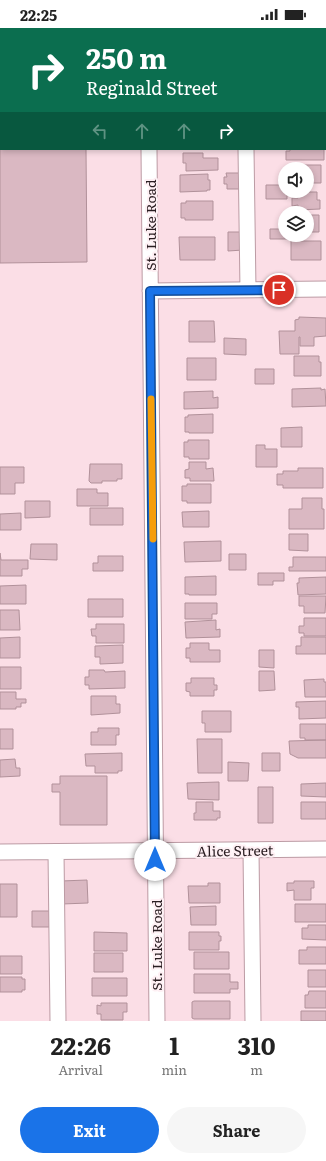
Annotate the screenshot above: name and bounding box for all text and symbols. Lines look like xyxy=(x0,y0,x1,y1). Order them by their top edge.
text: 22:25 xyxy=(20,3,57,26)
text: 250 m xyxy=(86,36,167,78)
icon: right xyxy=(20,44,72,96)
text: Reginald Street xyxy=(86,74,217,101)
icon: left xyxy=(89,120,111,142)
icon: ahead xyxy=(131,120,153,142)
icon: ahead xyxy=(173,120,195,142)
icon: right xyxy=(215,120,237,142)
map controls xyxy=(278,162,314,242)
button: sound xyxy=(278,162,314,198)
street label: St. Luke Road xyxy=(140,179,160,271)
button: layers xyxy=(278,206,314,242)
pin xyxy=(262,273,296,307)
icon: arrive xyxy=(268,279,290,301)
position arrow xyxy=(134,839,176,881)
street label: Alice Street xyxy=(196,839,274,861)
street label: St. Luke Road xyxy=(146,899,166,991)
text: 22:26 xyxy=(50,1027,111,1062)
text: 1 xyxy=(169,1027,179,1062)
text: 310 xyxy=(237,1027,276,1062)
text: Arrival xyxy=(58,1060,103,1079)
text: min xyxy=(161,1060,187,1079)
text: m xyxy=(250,1060,263,1079)
button: Exit xyxy=(20,1107,159,1153)
button: Share xyxy=(167,1107,306,1153)

